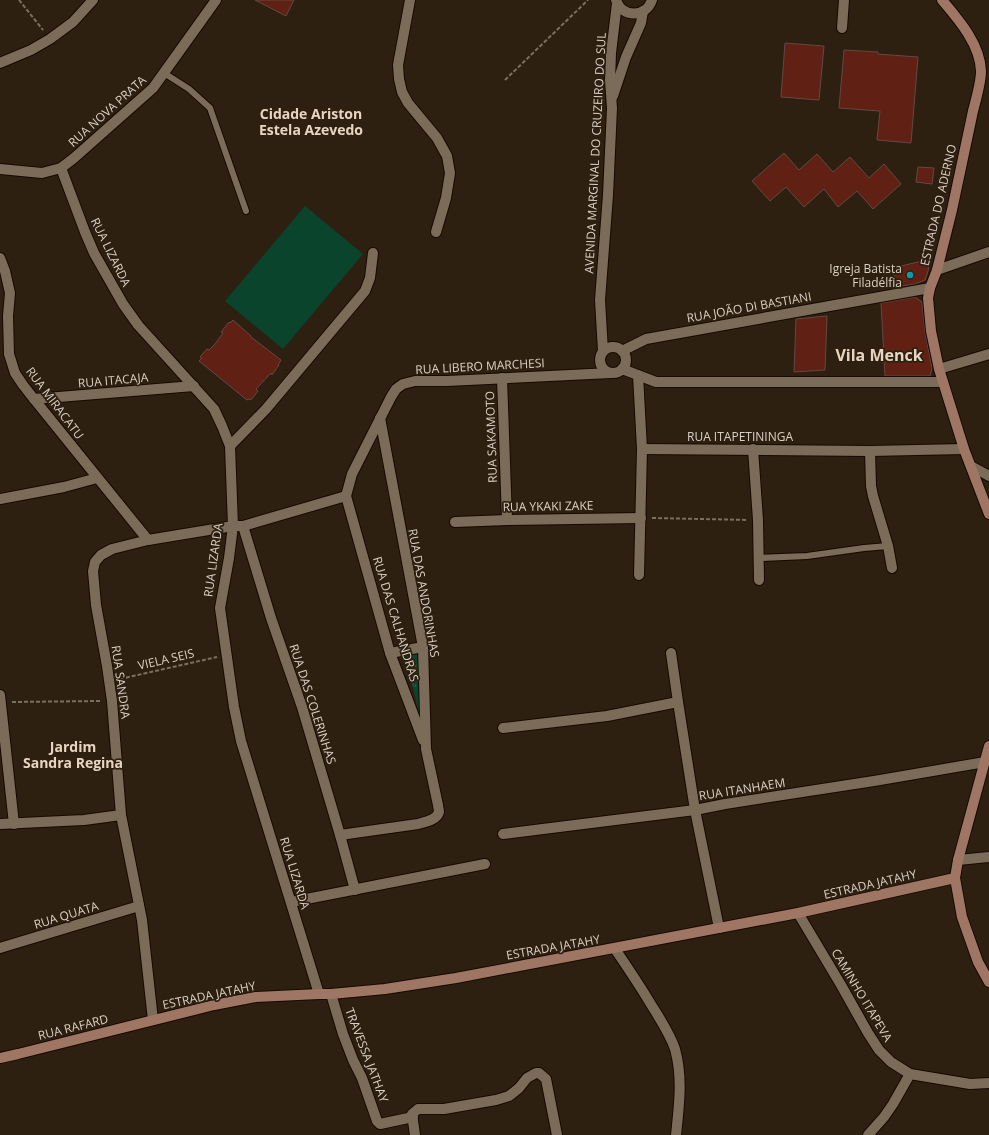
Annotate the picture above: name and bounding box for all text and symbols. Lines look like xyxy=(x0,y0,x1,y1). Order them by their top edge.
street label: AVENIDA MARGINAL DO CRUZEIRO DO SUL xyxy=(580,32,610,274)
street label: RUA NOVA PRATA xyxy=(64,71,150,151)
district label: Cidade Ariston Estela Azevedo xyxy=(259,104,363,139)
street label: ESTRADA DO ADERNO xyxy=(916,143,960,267)
street label: RUA LIZARDA xyxy=(87,215,135,290)
place label: Igreja Batista Filadélfia xyxy=(829,260,902,291)
marker: Igreja Batista Filadélfia xyxy=(905,270,915,280)
street label: RUA JOÃO DI BASTIANI xyxy=(685,288,813,326)
district label: Vila Menck xyxy=(835,344,923,366)
street label: RUA LIBERO MARCHESI xyxy=(415,354,545,378)
street label: RUA MIRACATU xyxy=(22,363,88,443)
street label: RUA ITACAJA xyxy=(77,368,149,392)
street label: RUA SAKAMOTO xyxy=(481,391,501,483)
street label: RUA ITAPETININGA xyxy=(687,428,793,445)
street label: RUA YKAKI ZAKE xyxy=(502,497,594,515)
street label: RUA LIZARDA xyxy=(199,521,227,598)
street label: RUA DAS ANDORINHAS xyxy=(404,527,444,659)
street label: RUA DAS CALHANDRAS xyxy=(369,554,423,684)
street label: RUA DAS COLERINHAS xyxy=(286,642,340,766)
street label: RUA SANDRA xyxy=(107,644,135,720)
street label: VIELA SEIS xyxy=(136,644,196,674)
district label: Jardim Sandra Regina xyxy=(23,737,123,772)
street label: RUA ITANHAEM xyxy=(698,774,786,804)
street label: RUA LIZARDA xyxy=(276,835,314,912)
street label: ESTRADA JATAHY xyxy=(822,865,918,903)
street label: RUA QUATA xyxy=(32,897,101,933)
street label: ESTRADA JATAHY xyxy=(505,930,601,964)
street label: CAMINHO ITAPEVA xyxy=(827,945,897,1045)
street label: ESTRADA JATAHY xyxy=(161,977,257,1013)
street label: TRAVESSA JATHAY xyxy=(341,1005,393,1105)
street label: RUA RAFARD xyxy=(36,1010,110,1044)

